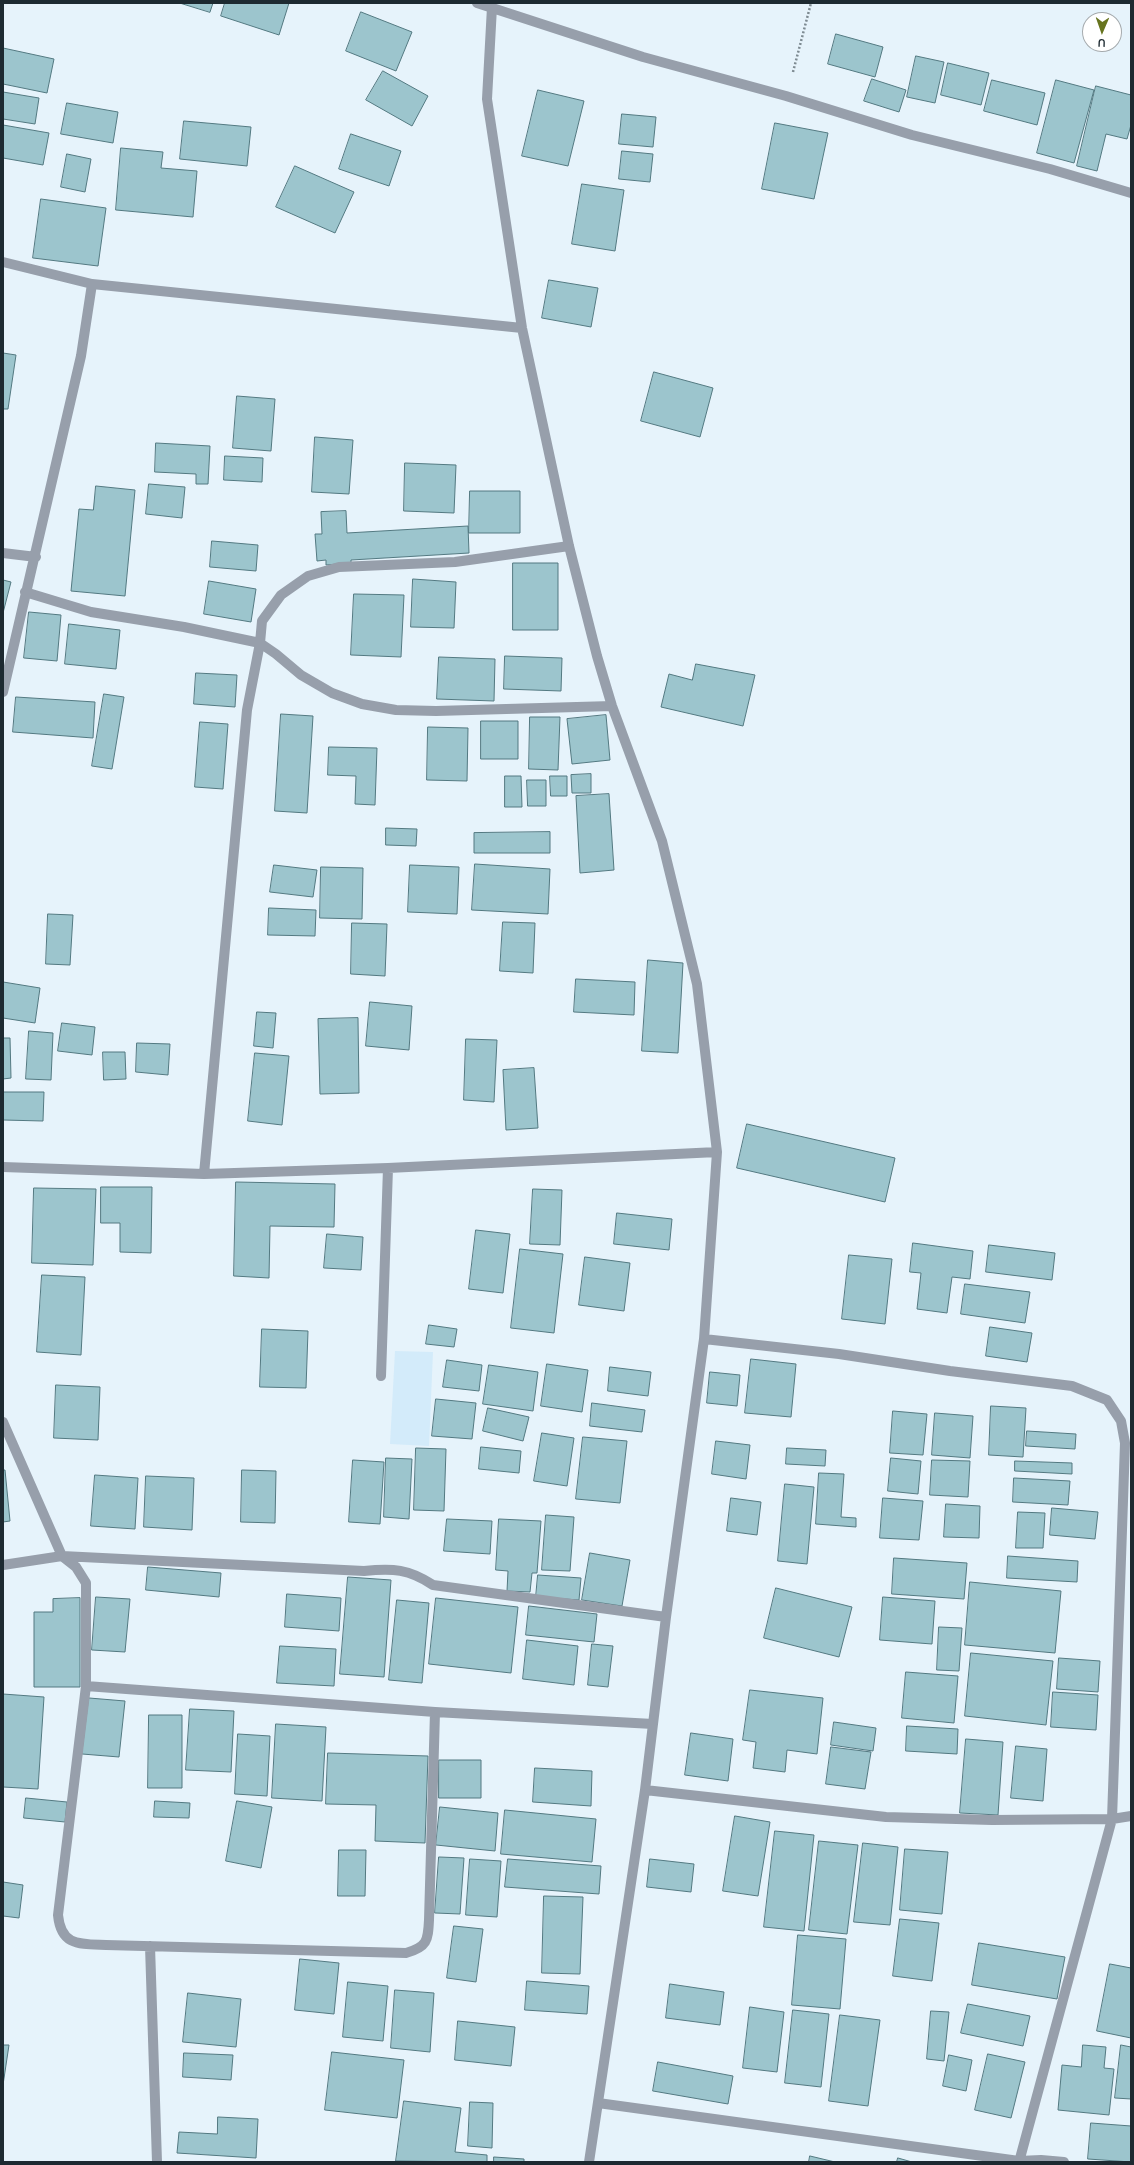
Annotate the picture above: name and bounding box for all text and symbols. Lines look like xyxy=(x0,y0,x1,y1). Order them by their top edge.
north arrow xyxy=(1082,12,1122,52)
text: U xyxy=(1097,36,1106,50)

